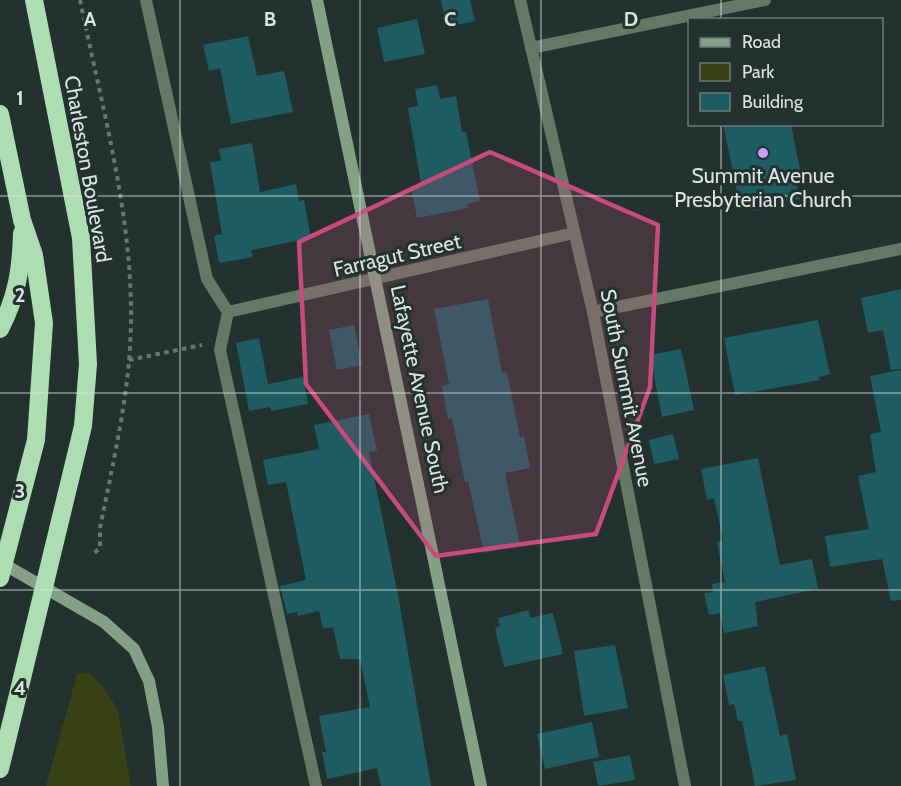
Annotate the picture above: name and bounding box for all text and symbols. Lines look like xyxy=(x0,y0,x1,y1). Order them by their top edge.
text: A xyxy=(84,7,97,31)
text: B xyxy=(264,7,276,31)
text: C xyxy=(444,7,456,31)
text: D xyxy=(624,7,638,31)
legend xyxy=(688,18,883,126)
text: Road xyxy=(742,31,781,53)
text: Park xyxy=(742,61,775,83)
street label: Charleston Boulevard xyxy=(59,74,117,264)
text: 1 xyxy=(16,86,24,110)
text: Building xyxy=(742,91,804,113)
marker: Summit Avenue Presbyterian Church xyxy=(756,146,770,160)
place label: Summit Avenue Presbyterian Church xyxy=(674,163,852,212)
street label: Farragut Street xyxy=(331,228,463,282)
text: 2 xyxy=(15,283,25,307)
street label: Lafayette Avenue South xyxy=(386,283,454,495)
street label: South Summit Avenue xyxy=(596,287,658,489)
text: 3 xyxy=(15,479,25,503)
text: 4 xyxy=(14,676,26,700)

